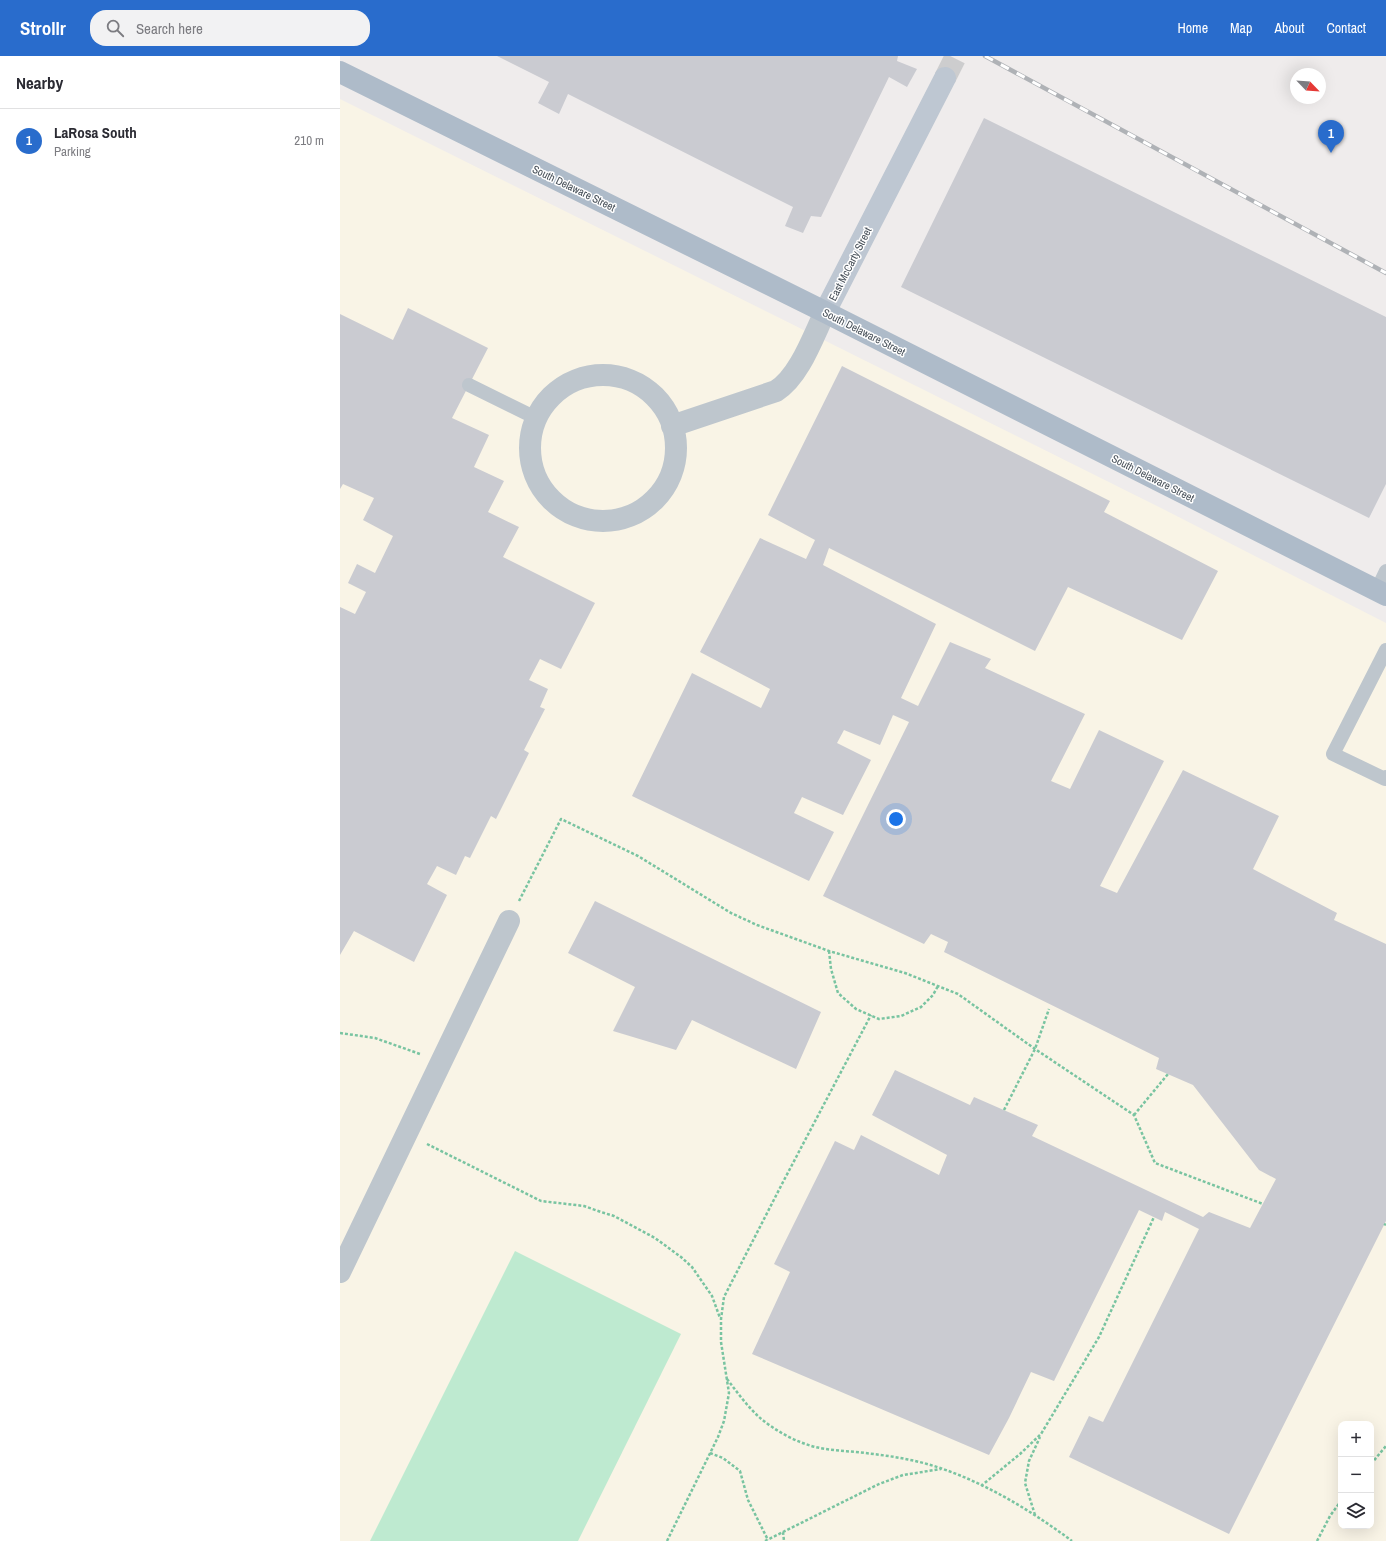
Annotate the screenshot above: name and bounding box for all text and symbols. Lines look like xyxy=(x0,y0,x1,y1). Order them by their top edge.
search box xyxy=(90,10,370,46)
text: Strollr xyxy=(20,15,66,41)
icon: search xyxy=(104,17,126,39)
text: Search here xyxy=(136,18,203,39)
text: Home xyxy=(1177,19,1208,37)
text: Map xyxy=(1230,19,1252,37)
text: About xyxy=(1274,19,1304,37)
text: Contact xyxy=(1326,19,1366,37)
north arrow xyxy=(1290,68,1326,104)
text: Nearby xyxy=(16,71,63,94)
pin: 1 xyxy=(1318,120,1344,153)
text: LaRosa South xyxy=(54,122,137,143)
text: 1 xyxy=(26,132,32,149)
text: 210 m xyxy=(294,132,324,149)
text: Parking xyxy=(54,143,91,160)
street label: South Delaware Street xyxy=(530,162,618,214)
street label: East McCarty Street xyxy=(825,224,875,303)
street label: South Delaware Street xyxy=(820,305,908,359)
street label: South Delaware Street xyxy=(1109,451,1197,505)
your location xyxy=(886,809,906,829)
map controls xyxy=(1338,1421,1374,1529)
button: + xyxy=(1338,1421,1374,1457)
button: − xyxy=(1338,1457,1374,1493)
button: layers xyxy=(1338,1493,1374,1529)

